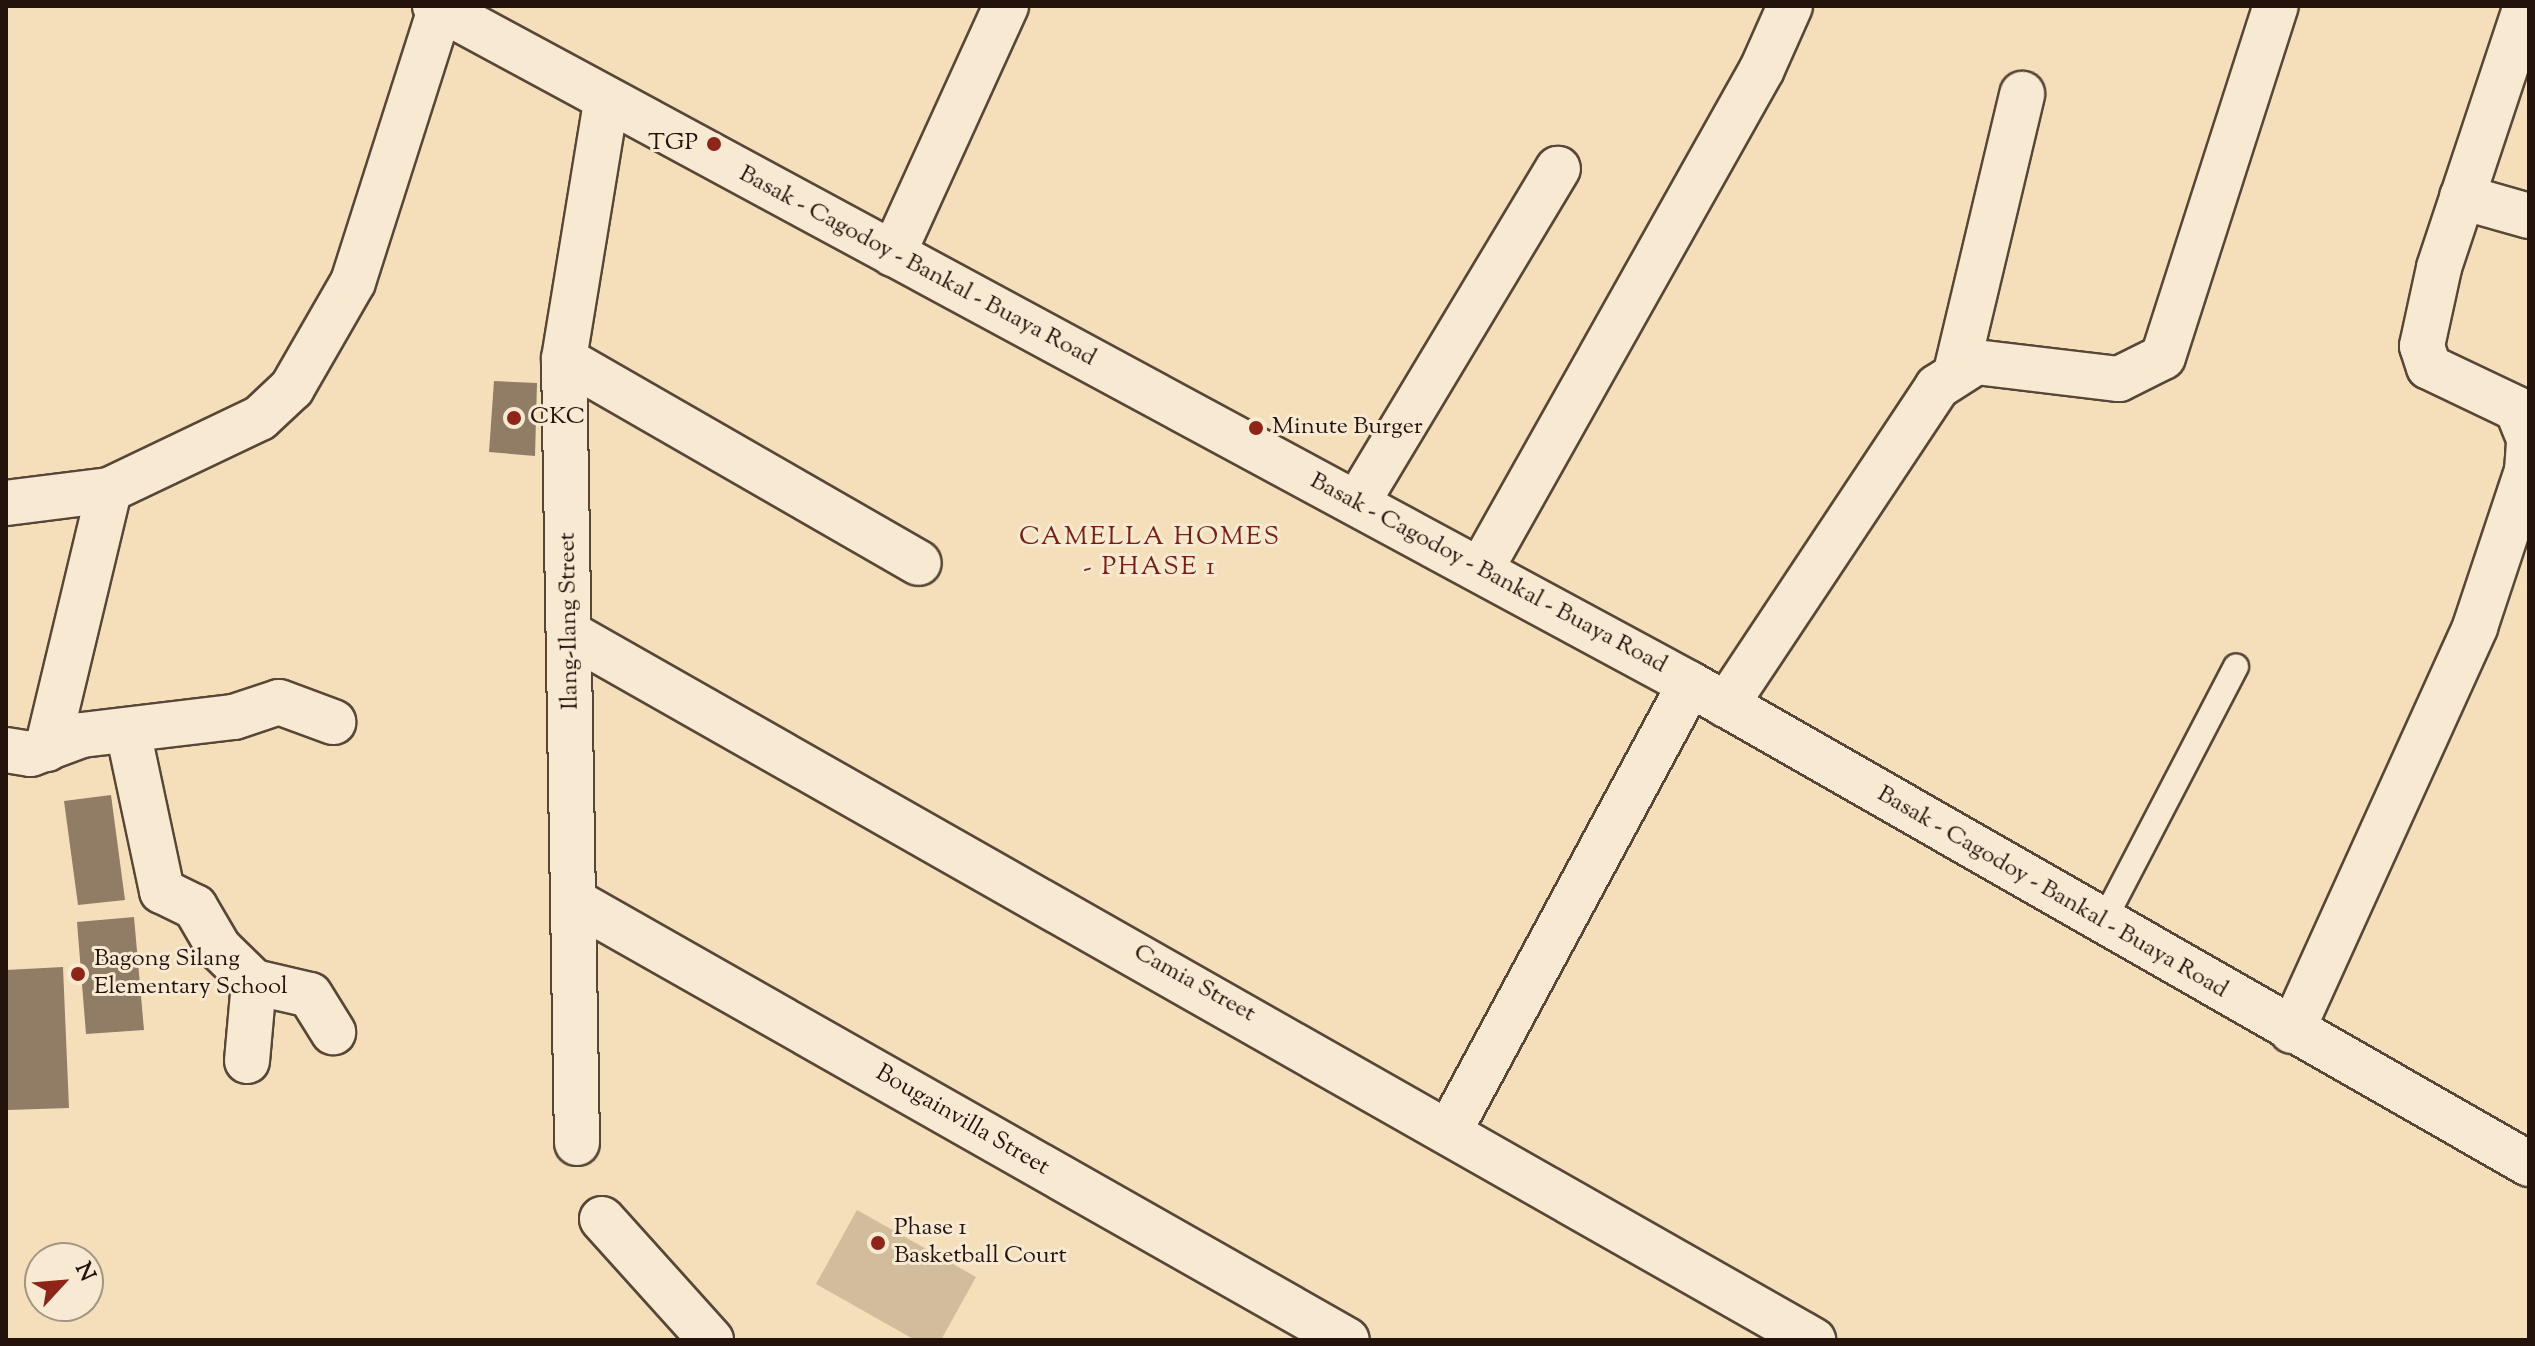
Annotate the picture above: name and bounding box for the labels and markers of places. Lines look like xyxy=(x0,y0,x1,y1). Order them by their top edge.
place label: TGP xyxy=(648,130,698,158)
marker: TGP xyxy=(705,135,723,153)
place label: CKC xyxy=(530,404,585,432)
marker: CKC xyxy=(505,409,523,427)
place label: Minute Burger xyxy=(1272,414,1423,442)
marker: Minute Burger xyxy=(1247,419,1265,437)
place label: Bagong Silang Elementary School xyxy=(94,946,288,1002)
marker: Bagong Silang Elementary School xyxy=(69,965,87,983)
place label: Phase 1 Basketball Court xyxy=(894,1215,1067,1271)
marker: Phase 1 Basketball Court xyxy=(869,1234,887,1252)

